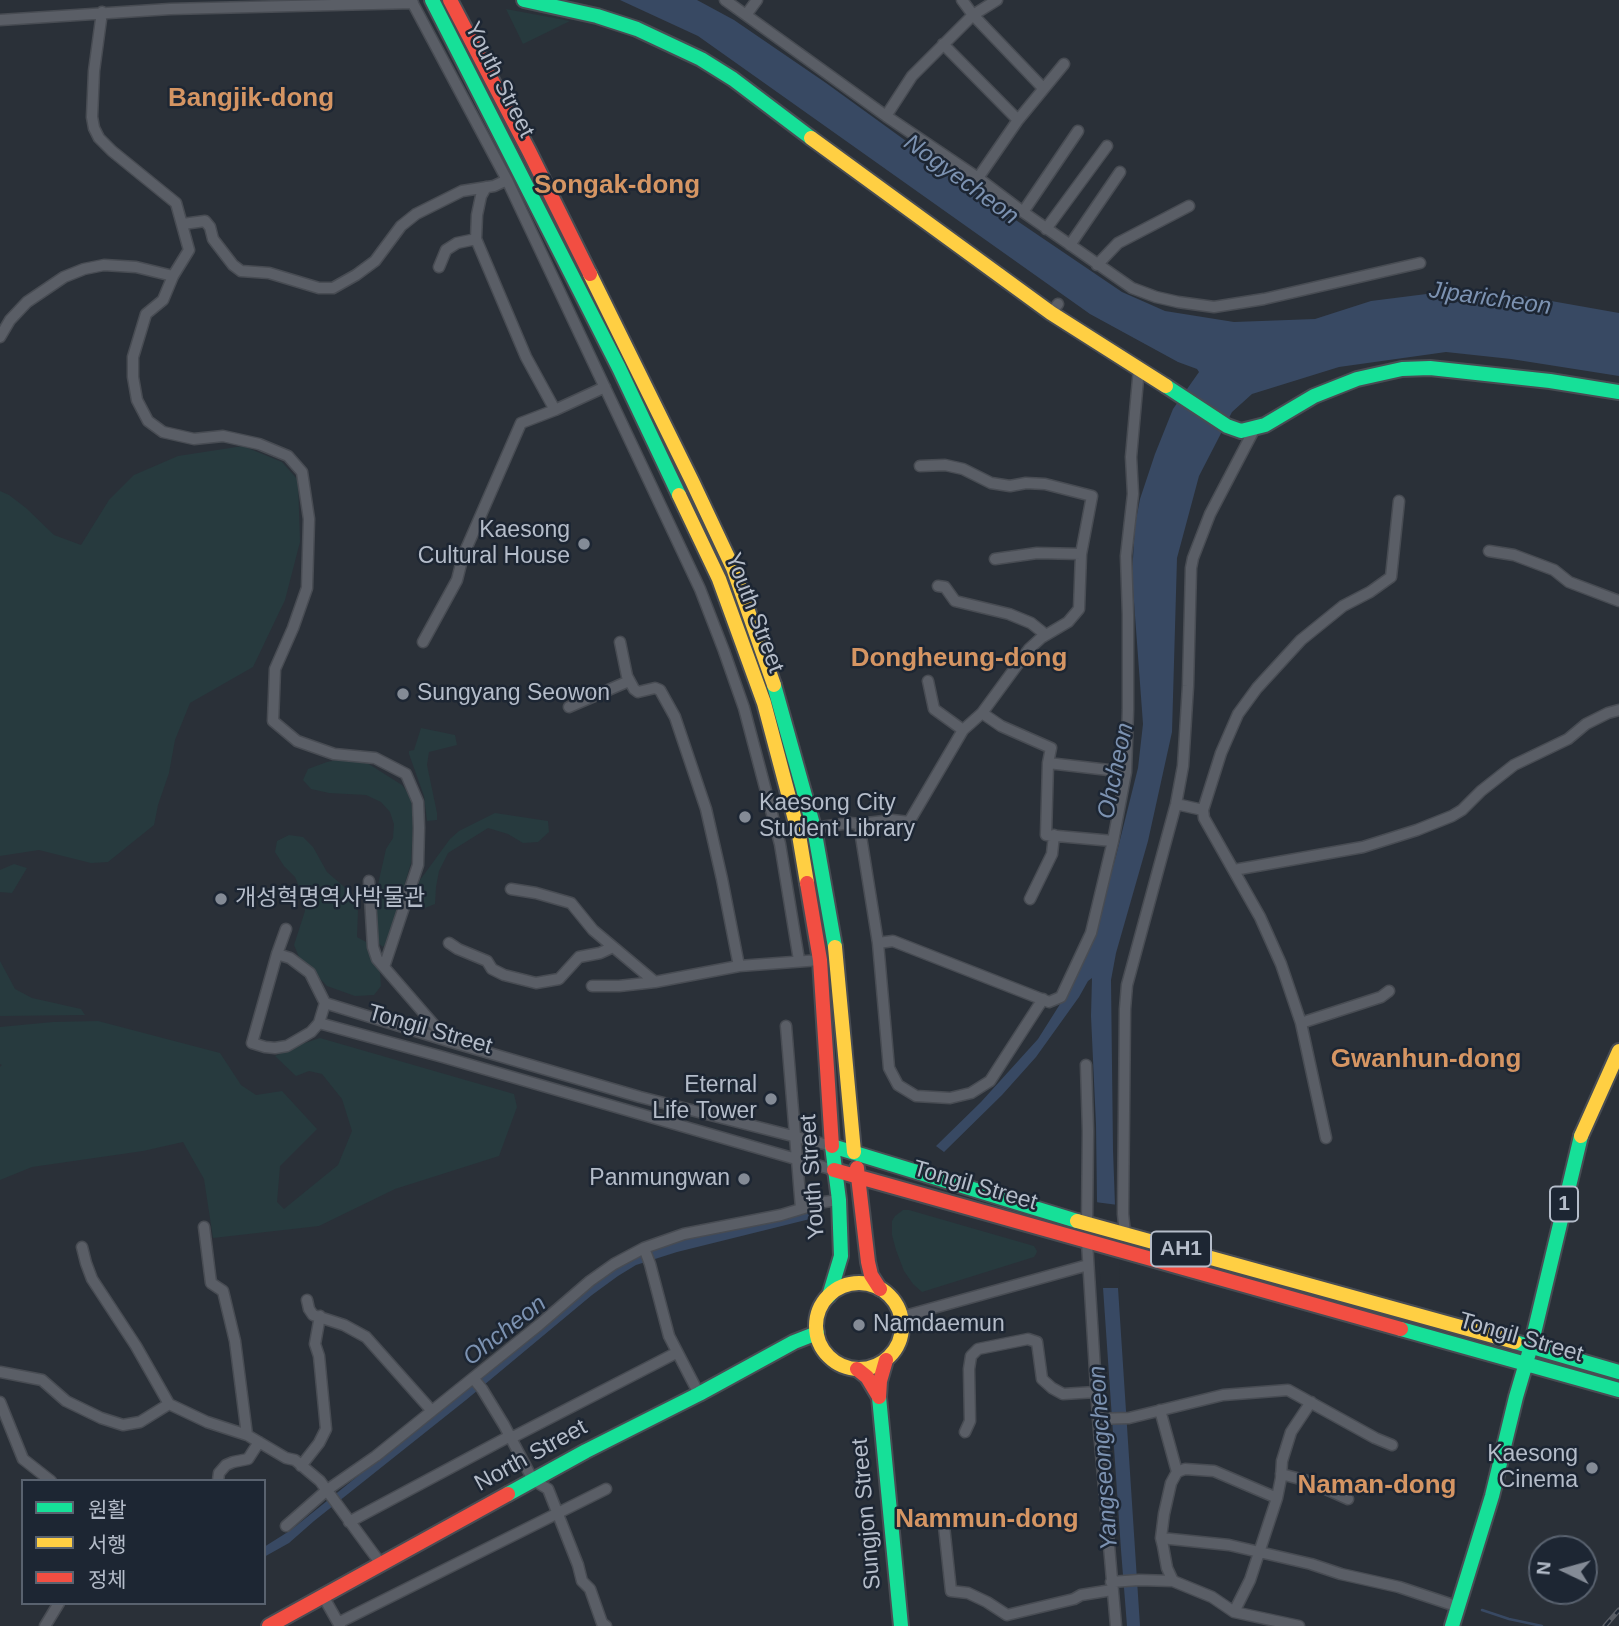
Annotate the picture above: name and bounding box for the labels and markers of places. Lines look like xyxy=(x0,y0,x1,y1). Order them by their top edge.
place label: Kaesong Cultural House xyxy=(418,517,570,571)
marker: Kaesong Cultural House xyxy=(576,536,592,552)
place label: Sungyang Seowon xyxy=(417,680,610,708)
marker: Sungyang Seowon xyxy=(395,686,411,702)
place label: Kaesong City Student Library xyxy=(759,790,915,844)
marker: Kaesong City Student Library xyxy=(737,809,753,825)
place label: 개성혁명역사박물관 xyxy=(235,885,425,913)
marker: 개성혁명역사박물관 xyxy=(213,891,229,907)
place label: Eternal Life Tower xyxy=(652,1072,757,1126)
marker: Eternal Life Tower xyxy=(763,1091,779,1107)
place label: Panmungwan xyxy=(589,1165,730,1193)
marker: Panmungwan xyxy=(736,1171,752,1187)
place label: Namdaemun xyxy=(873,1311,1005,1339)
marker: Namdaemun xyxy=(851,1317,867,1333)
place label: Kaesong Cinema xyxy=(1487,1441,1578,1495)
marker: Kaesong Cinema xyxy=(1584,1460,1600,1476)

